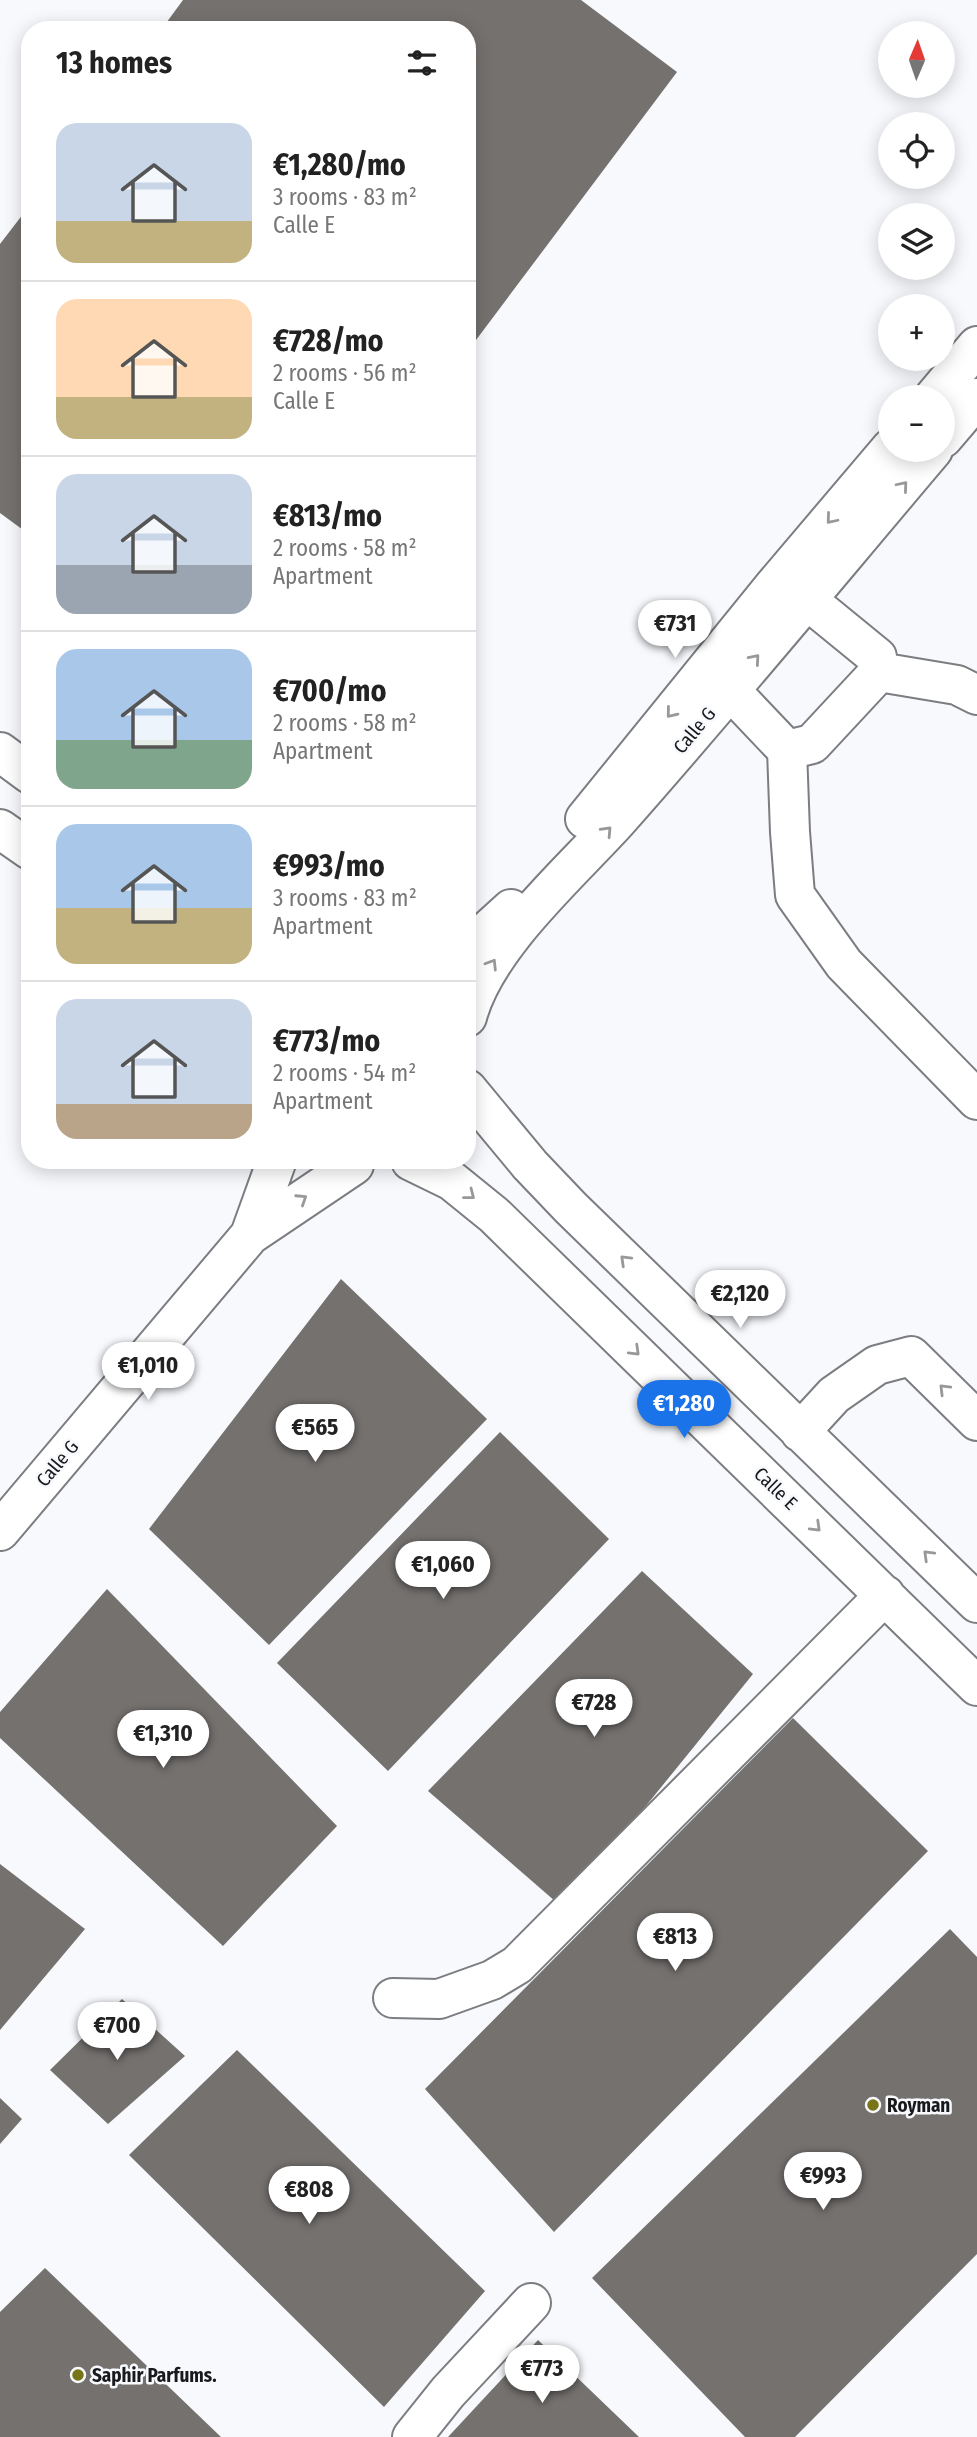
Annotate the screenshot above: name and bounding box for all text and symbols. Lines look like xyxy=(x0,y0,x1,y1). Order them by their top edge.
north arrow xyxy=(878,21,956,98)
map controls xyxy=(878,21,955,462)
icon: filters xyxy=(403,44,441,82)
text: 13 homes xyxy=(56,45,172,81)
button: locate xyxy=(878,112,955,189)
text: €1,280/mo xyxy=(273,147,406,183)
icon: home xyxy=(112,151,196,235)
text: 3 rooms · 83 m² xyxy=(273,183,417,211)
button: layers xyxy=(878,203,955,280)
text: Calle E xyxy=(273,211,335,239)
button: + xyxy=(878,294,955,371)
text: €728/mo xyxy=(273,323,384,359)
icon: home xyxy=(112,327,196,411)
text: 2 rooms · 56 m² xyxy=(273,359,417,387)
button: − xyxy=(878,385,955,462)
text: Calle E xyxy=(273,387,335,415)
one-way arrow xyxy=(895,481,907,494)
text: €813/mo xyxy=(273,498,382,534)
icon: home xyxy=(112,502,196,586)
one-way arrow xyxy=(827,510,839,523)
text: 2 rooms · 58 m² xyxy=(273,534,417,562)
text: Apartment xyxy=(273,562,373,590)
pin: €731 xyxy=(634,600,716,660)
text: €731 xyxy=(654,609,696,637)
one-way arrow xyxy=(747,654,759,667)
text: €700/mo xyxy=(273,673,386,709)
icon: home xyxy=(112,677,196,761)
street label: Calle G xyxy=(668,703,720,758)
one-way arrow xyxy=(666,706,679,718)
text: 2 rooms · 58 m² xyxy=(273,709,417,737)
text: Apartment xyxy=(273,737,373,765)
one-way arrow xyxy=(599,826,611,839)
text: €993/mo xyxy=(273,848,385,884)
icon: home xyxy=(112,852,196,936)
text: 3 rooms · 83 m² xyxy=(273,884,417,912)
text: Apartment xyxy=(273,912,373,940)
one-way arrow xyxy=(484,959,497,972)
text: €773/mo xyxy=(273,1023,380,1059)
icon: home xyxy=(112,1027,196,1111)
text: 2 rooms · 54 m² xyxy=(273,1059,416,1087)
text: Apartment xyxy=(273,1087,373,1115)
one-way arrow xyxy=(463,1186,475,1199)
one-way arrow xyxy=(294,1195,307,1208)
one-way arrow xyxy=(620,1255,633,1268)
pin: €2,120 xyxy=(683,1270,797,1330)
text: €2,120 xyxy=(711,1279,769,1307)
pin: €1,010 xyxy=(91,1342,205,1402)
one-way arrow xyxy=(627,1343,640,1356)
text: €1,010 xyxy=(118,1351,178,1379)
pin: €1,280 xyxy=(627,1380,741,1440)
one-way arrow xyxy=(939,1384,952,1397)
text: €1,280 xyxy=(653,1389,715,1417)
pin: €565 xyxy=(274,1404,356,1464)
text: €565 xyxy=(292,1413,338,1441)
street label: Calle G xyxy=(31,1436,83,1491)
street label: Calle E xyxy=(749,1462,802,1515)
one-way arrow xyxy=(807,1519,820,1532)
pin: €1,060 xyxy=(386,1542,500,1601)
text: €1,060 xyxy=(411,1550,475,1578)
one-way arrow xyxy=(923,1551,936,1564)
pin: €728 xyxy=(553,1680,635,1739)
text: €728 xyxy=(572,1688,616,1716)
pin: €1,310 xyxy=(106,1710,220,1770)
text: €1,310 xyxy=(133,1719,193,1747)
pin: €813 xyxy=(634,1913,716,1973)
text: €813 xyxy=(653,1922,697,1950)
pin: €700 xyxy=(76,2002,158,2062)
text: €700 xyxy=(93,2011,141,2039)
place label: Royman xyxy=(887,2094,950,2117)
marker: Royman xyxy=(865,2097,881,2113)
pin: €993 xyxy=(782,2152,864,2212)
text: €993 xyxy=(800,2161,846,2189)
pin: €808 xyxy=(268,2166,350,2226)
text: €808 xyxy=(285,2175,333,2203)
pin: €773 xyxy=(501,2346,583,2405)
text: €773 xyxy=(521,2354,563,2382)
place label: Saphir Parfums. xyxy=(92,2364,217,2387)
marker: Saphir Parfums. xyxy=(70,2367,86,2383)

